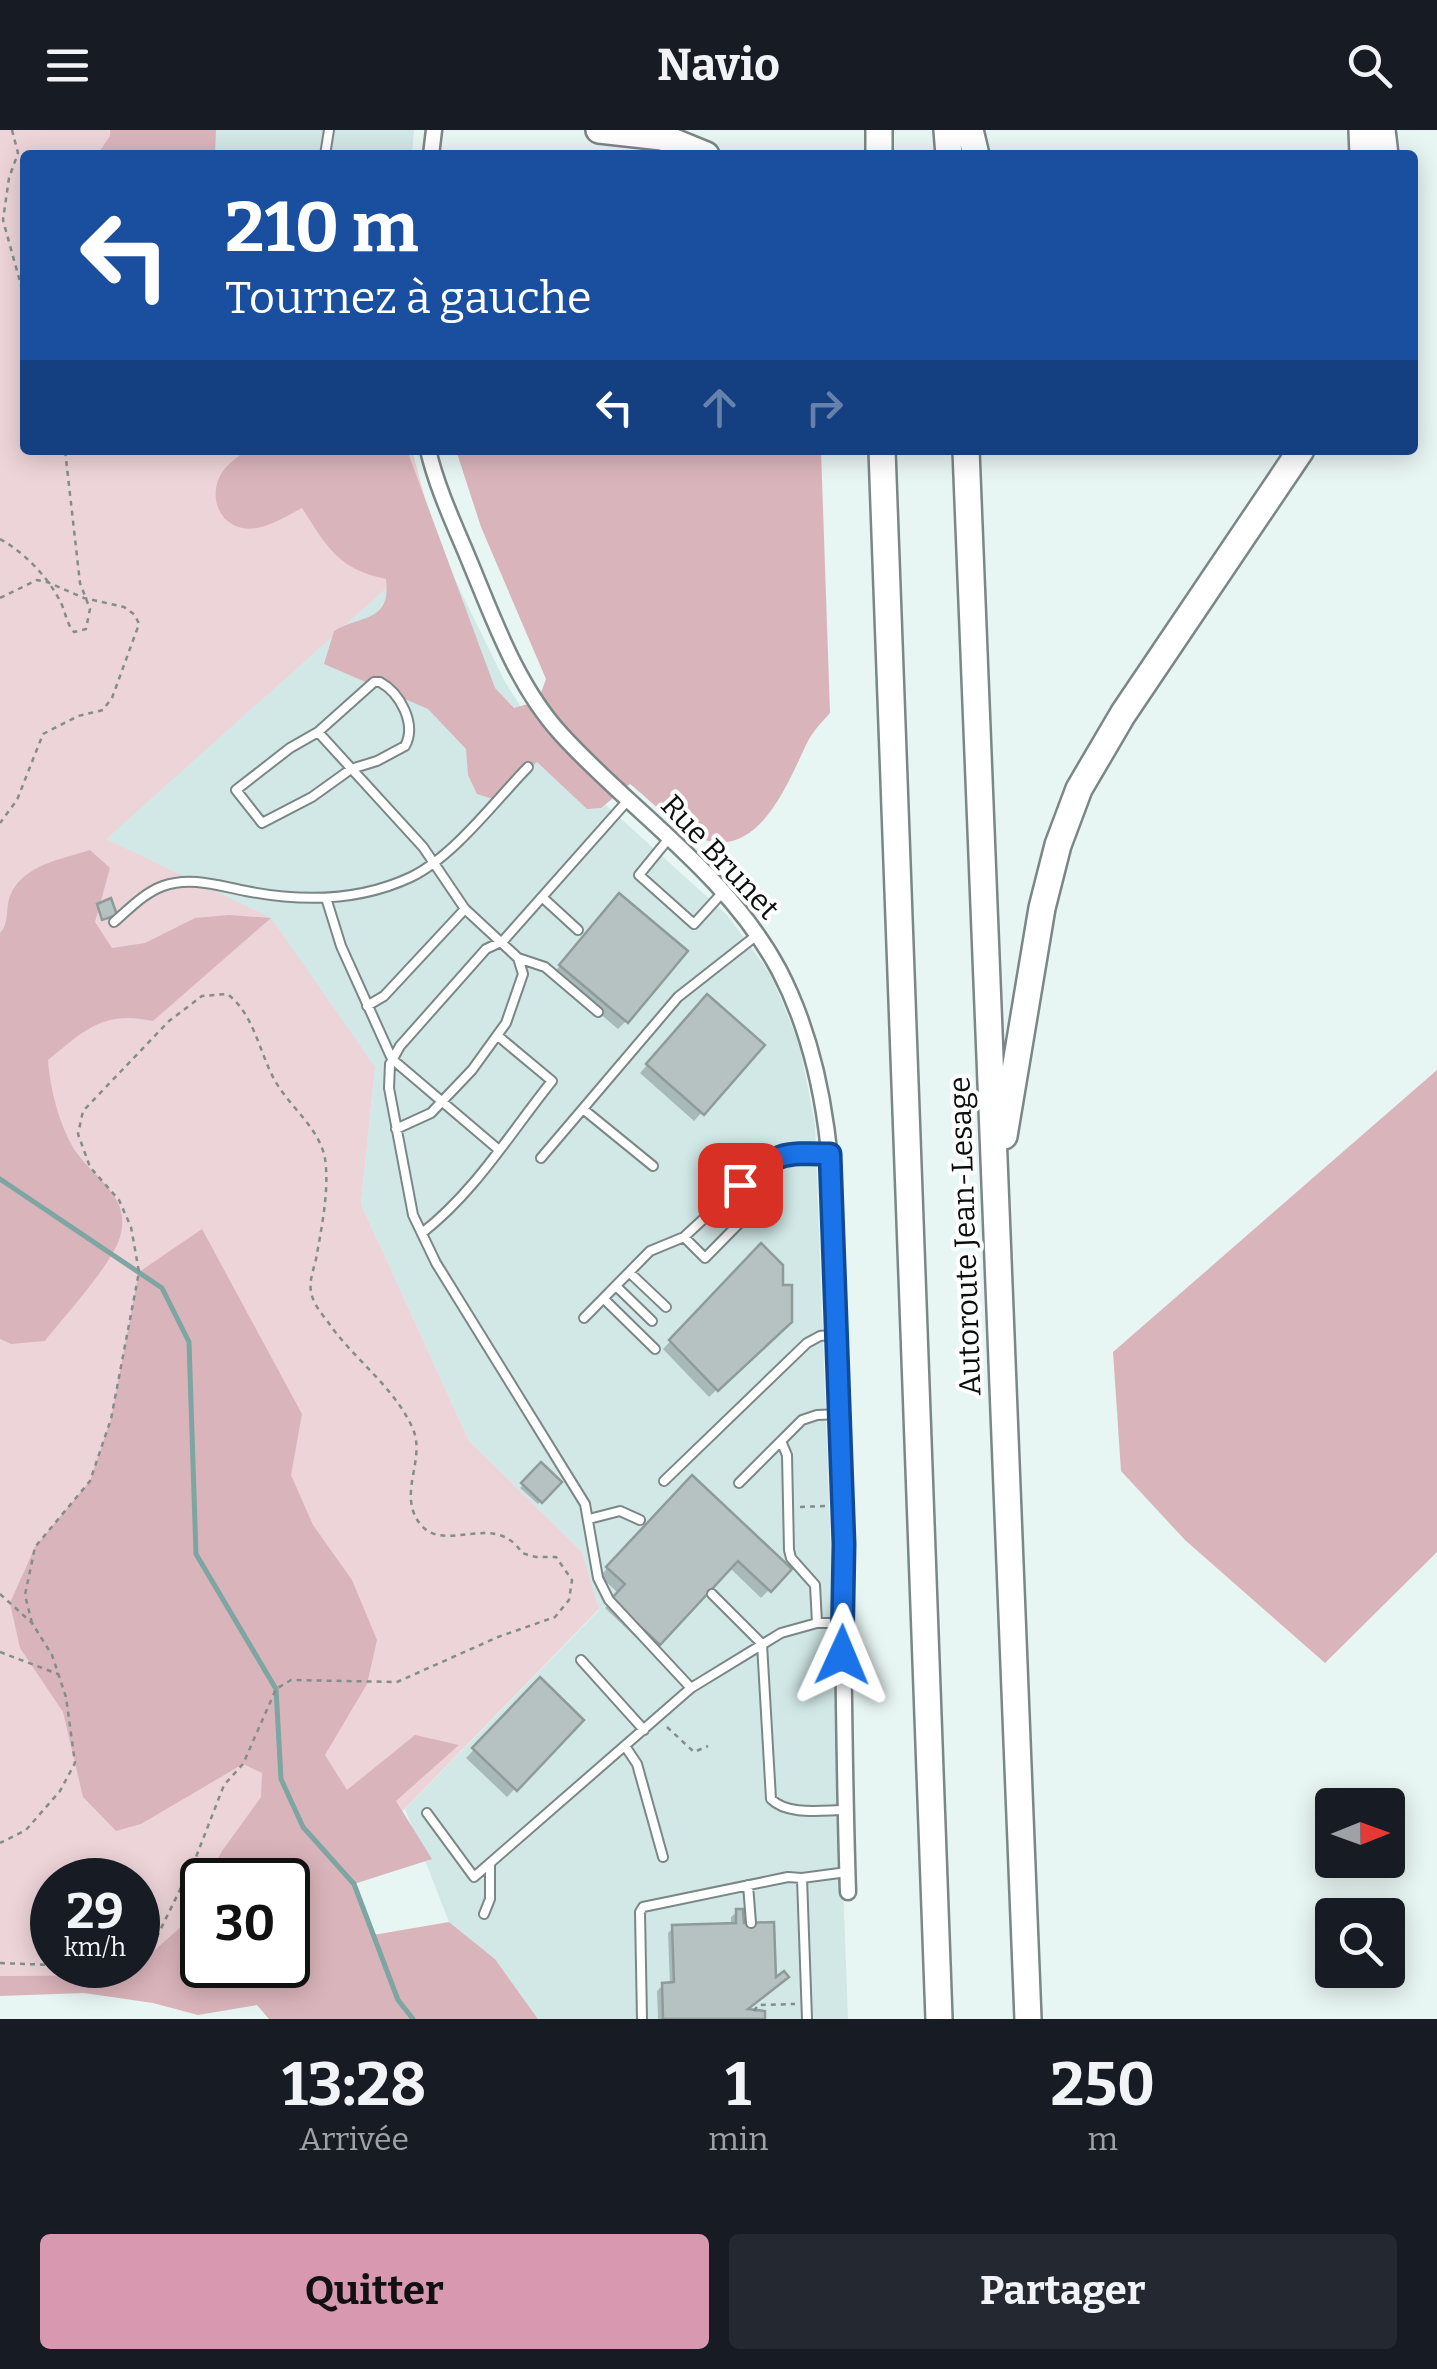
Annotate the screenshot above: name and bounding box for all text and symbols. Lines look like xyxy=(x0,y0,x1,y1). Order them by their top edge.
icon: menu xyxy=(40,38,95,93)
text: Navio xyxy=(657,38,780,92)
icon: search xyxy=(1342,38,1397,93)
text: 210 m xyxy=(225,186,418,270)
icon: left xyxy=(60,190,190,320)
text: Tournez à gauche xyxy=(225,271,592,325)
icon: left xyxy=(587,380,642,435)
icon: ahead xyxy=(692,380,747,435)
icon: right xyxy=(797,380,852,435)
street label: Rue Brunet xyxy=(653,787,787,927)
street label: Autoroute Jean-Lesage xyxy=(941,1076,989,1396)
pin xyxy=(698,1143,783,1228)
icon: arrive xyxy=(713,1158,768,1213)
position arrow xyxy=(790,1603,894,1707)
north arrow xyxy=(1315,1788,1405,1878)
map controls xyxy=(1315,1788,1405,1988)
speed limit sign: 30 xyxy=(180,1858,310,1988)
text: 29 xyxy=(66,1881,124,1941)
button: search xyxy=(1315,1898,1405,1988)
text: km/h xyxy=(64,1933,126,1963)
text: 13:28 xyxy=(282,2049,426,2121)
text: 1 xyxy=(725,2049,751,2121)
text: 250 xyxy=(1050,2049,1155,2121)
text: Arrivée xyxy=(299,2120,409,2158)
text: min xyxy=(708,2120,768,2158)
text: m xyxy=(1087,2120,1118,2158)
button: Quitter xyxy=(40,2234,709,2349)
button: Partager xyxy=(729,2234,1397,2349)

